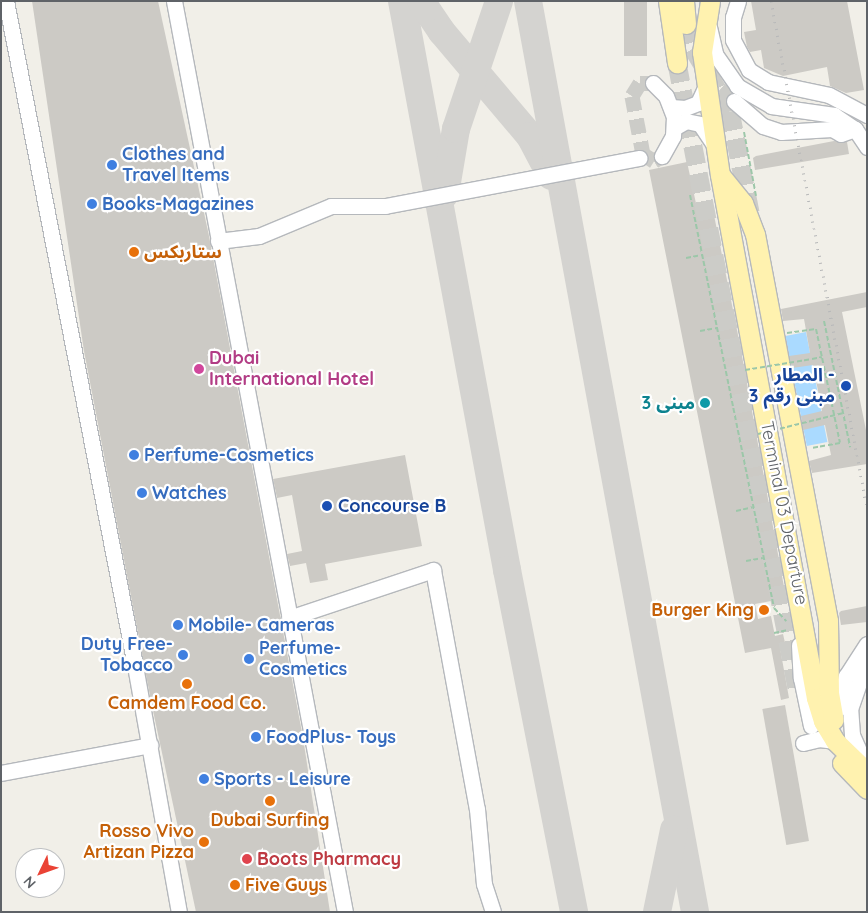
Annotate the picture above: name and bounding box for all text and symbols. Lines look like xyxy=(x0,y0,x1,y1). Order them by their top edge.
place label: Clothes and Travel Items xyxy=(122,144,230,186)
marker: Clothes and Travel Items xyxy=(106,159,118,171)
place label: Books-Magazines xyxy=(102,193,254,215)
marker: Books-Magazines xyxy=(86,198,98,210)
place label: ستاربكس xyxy=(144,241,222,263)
marker: ستاربكس xyxy=(128,246,140,258)
place label: Dubai International Hotel xyxy=(209,348,374,390)
marker: Dubai International Hotel xyxy=(193,363,205,375)
place label: المطار - مبنى رقم 3 xyxy=(749,365,835,408)
marker: المطار - مبنى رقم 3 xyxy=(839,379,853,393)
place label: مبنى 3 xyxy=(642,392,695,414)
marker: مبنى 3 xyxy=(699,397,711,409)
street label: Terminal 03 Departure xyxy=(756,419,812,607)
place label: Perfume-Cosmetics xyxy=(144,444,314,466)
marker: Perfume-Cosmetics xyxy=(128,449,140,461)
place label: Watches xyxy=(152,482,227,504)
marker: Watches xyxy=(136,487,148,499)
place label: Concourse B xyxy=(338,495,446,517)
marker: Concourse B xyxy=(320,499,334,513)
place label: Burger King xyxy=(651,599,754,621)
marker: Burger King xyxy=(758,604,770,616)
place label: Mobile- Cameras xyxy=(188,614,334,636)
marker: Mobile- Cameras xyxy=(172,619,184,631)
place label: Duty Free- Tobacco xyxy=(81,634,173,676)
place label: Perfume- Cosmetics xyxy=(259,638,347,681)
marker: Duty Free- Tobacco xyxy=(177,649,189,661)
marker: Perfume- Cosmetics xyxy=(243,653,255,665)
marker: Camdem Food Co. xyxy=(181,678,193,690)
place label: Camdem Food Co. xyxy=(108,692,266,714)
place label: FoodPlus- Toys xyxy=(266,726,396,748)
marker: FoodPlus- Toys xyxy=(250,731,262,743)
place label: Sports - Leisure xyxy=(214,768,351,790)
marker: Sports - Leisure xyxy=(198,773,210,785)
marker: Dubai Surfing xyxy=(264,795,276,807)
place label: Dubai Surfing xyxy=(211,809,329,831)
place label: Rosso Vivo Artizan Pizza xyxy=(83,821,194,864)
marker: Rosso Vivo Artizan Pizza xyxy=(198,836,210,848)
north arrow xyxy=(15,848,65,898)
place label: Boots Pharmacy xyxy=(257,848,401,870)
marker: Boots Pharmacy xyxy=(241,853,253,865)
text: N xyxy=(19,873,40,892)
place label: Five Guys xyxy=(245,874,327,896)
marker: Five Guys xyxy=(229,879,241,891)

